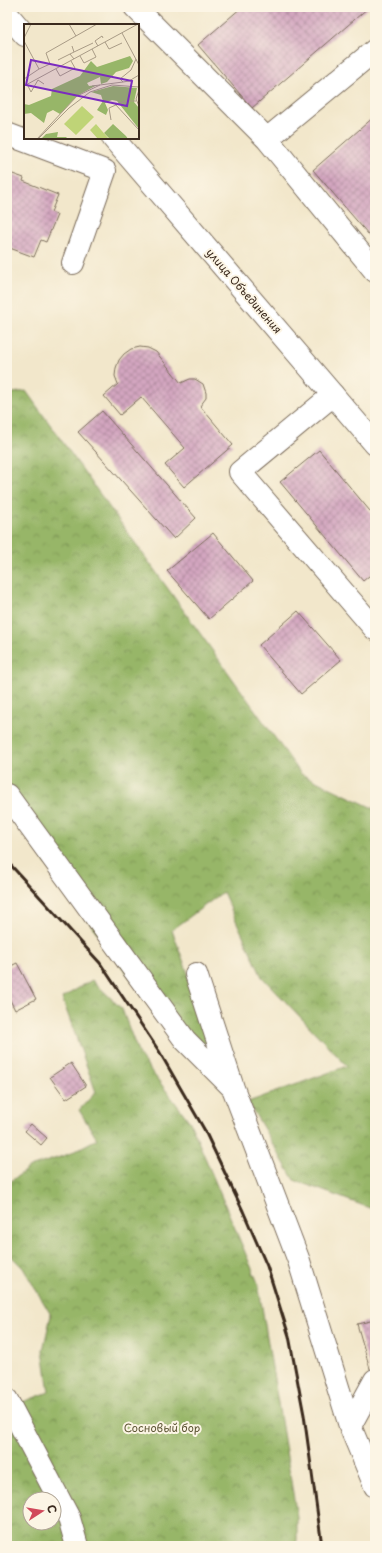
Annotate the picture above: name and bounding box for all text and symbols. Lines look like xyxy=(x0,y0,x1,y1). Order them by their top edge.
inset map xyxy=(24,24,139,139)
street label: улица Объединения xyxy=(203,244,286,337)
park label: Сосновый бор xyxy=(124,1419,200,1436)
north arrow xyxy=(22,1491,62,1531)
text: С xyxy=(43,1503,61,1515)

